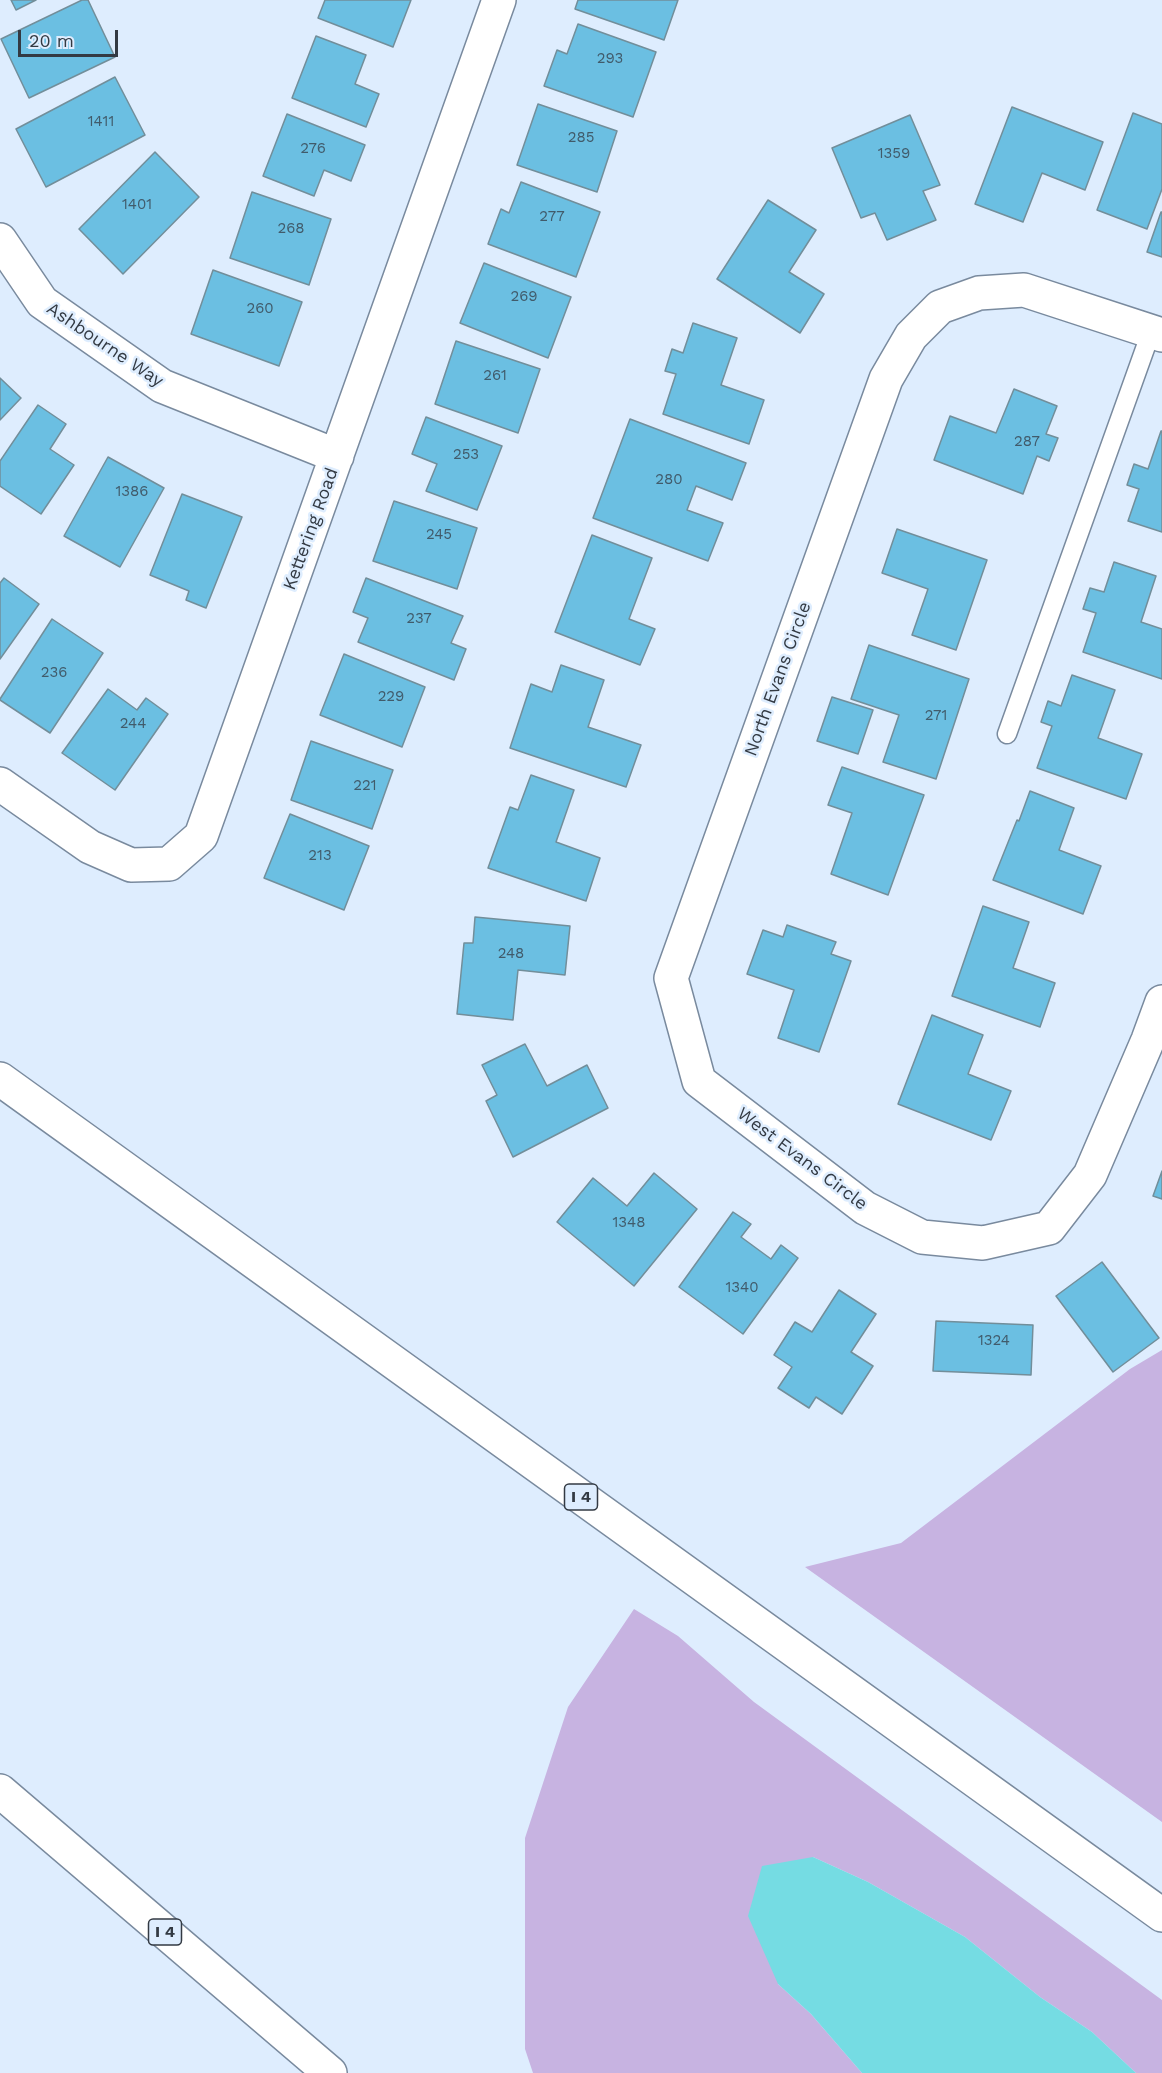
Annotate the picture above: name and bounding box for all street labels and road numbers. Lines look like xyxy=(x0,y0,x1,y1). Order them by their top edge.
street label: Ashbourne Way xyxy=(43,298,167,392)
street label: Kettering Road xyxy=(279,465,343,593)
street label: North Evans Circle xyxy=(740,599,816,759)
street label: West Evans Circle xyxy=(733,1103,871,1215)
road number: I 4 xyxy=(564,1484,598,1510)
road number: I 4 xyxy=(148,1919,182,1945)

